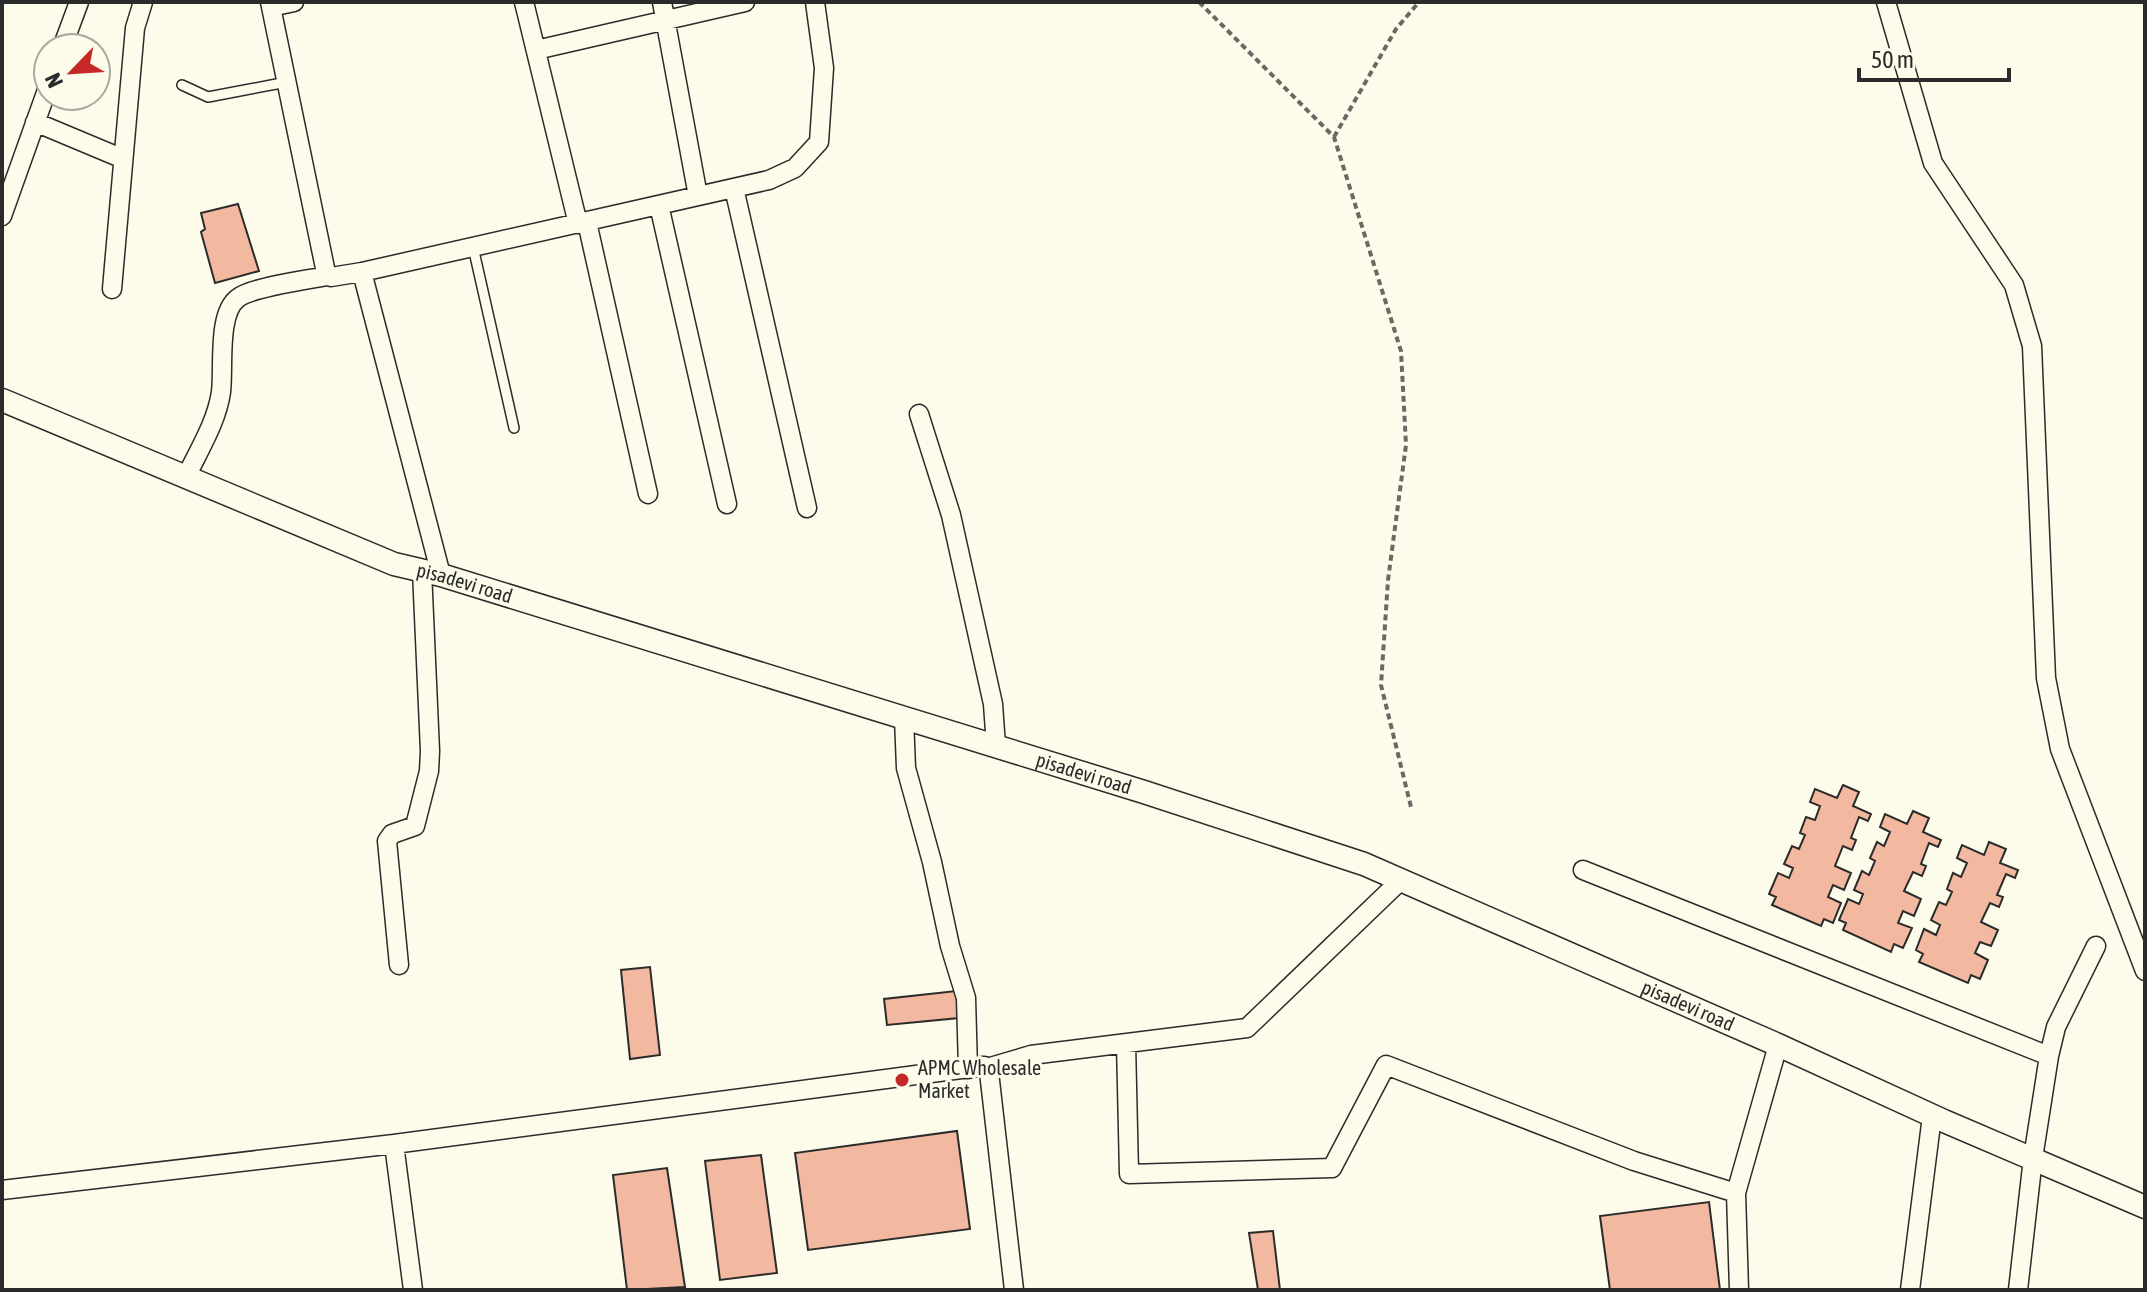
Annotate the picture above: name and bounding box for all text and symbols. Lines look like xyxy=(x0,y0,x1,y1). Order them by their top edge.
north arrow xyxy=(32,32,112,112)
scale bar xyxy=(1859,32,2009,82)
text: 50 m xyxy=(1871,46,1914,73)
text: N xyxy=(39,69,68,92)
street label: pisadevi road xyxy=(415,558,515,607)
street label: pisadevi road xyxy=(1034,747,1135,798)
street label: pisadevi road xyxy=(1638,975,1738,1035)
place label: APMC Wholesale Market xyxy=(918,1056,1041,1102)
marker: APMC Wholesale Market xyxy=(893,1071,911,1089)

